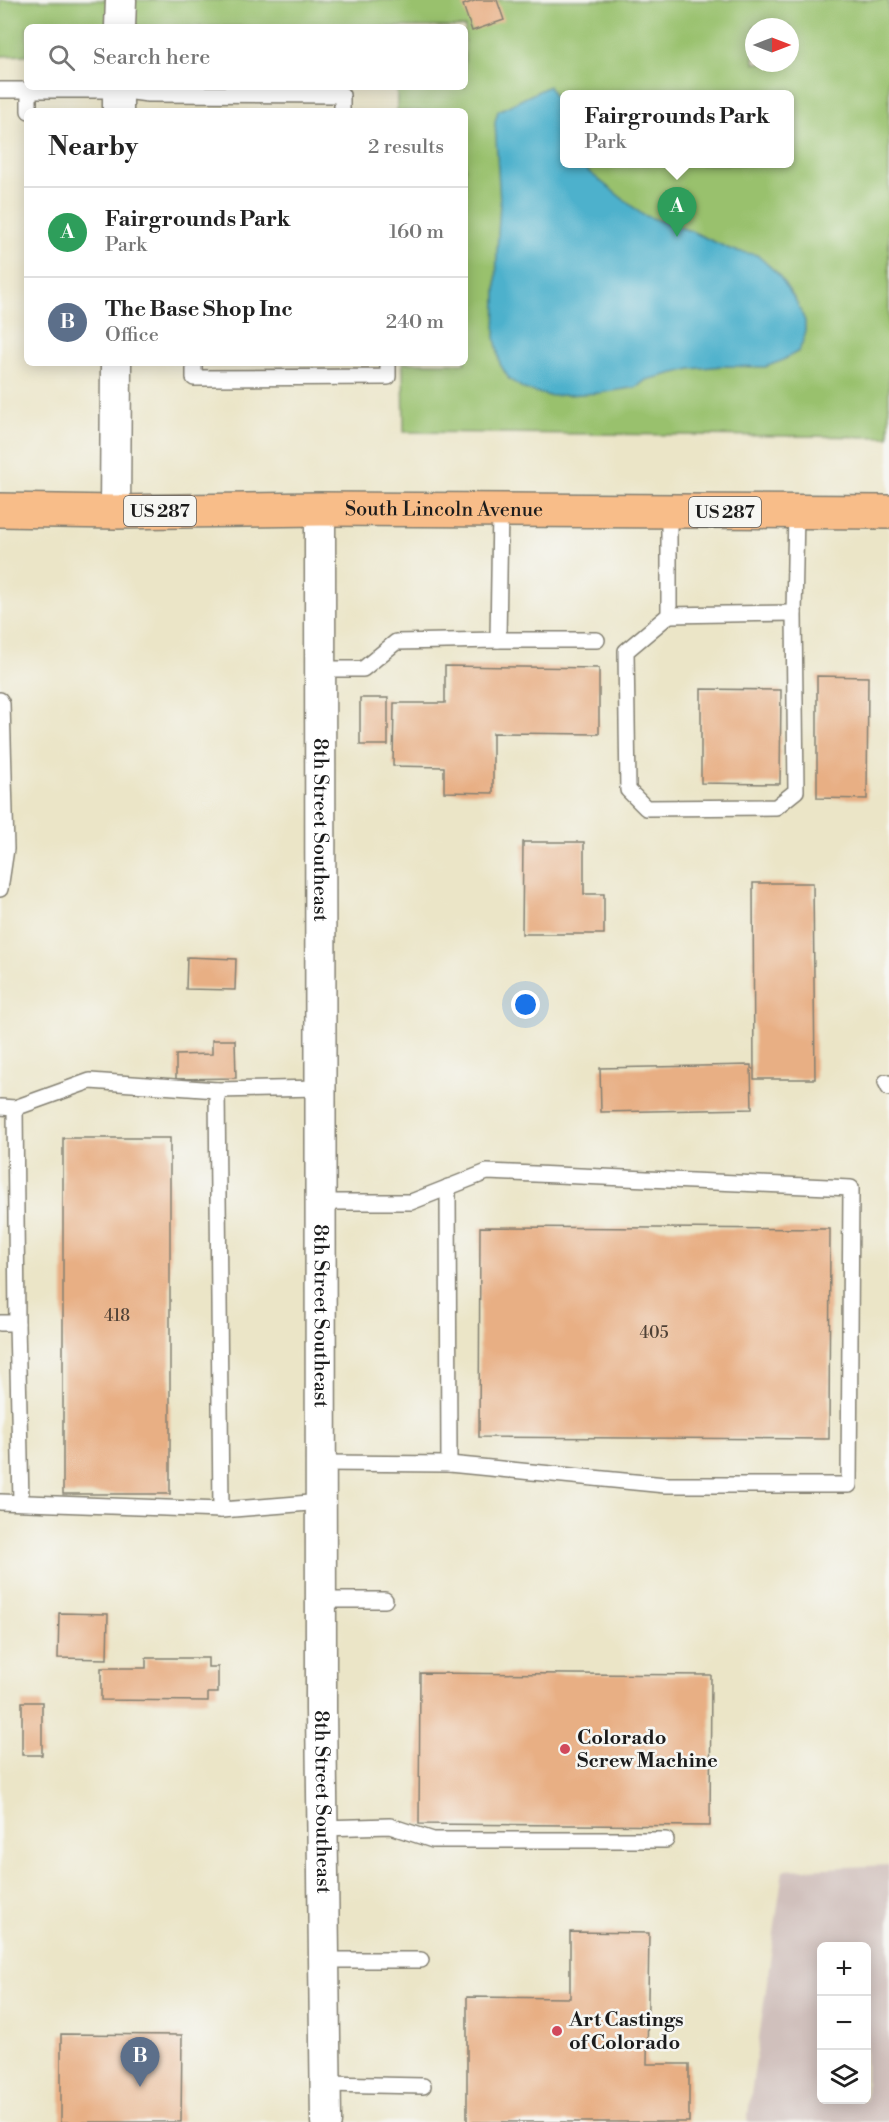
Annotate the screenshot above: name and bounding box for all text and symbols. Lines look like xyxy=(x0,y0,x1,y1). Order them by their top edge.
north arrow xyxy=(745,18,799,72)
search box xyxy=(24,24,468,90)
icon: search xyxy=(45,41,78,74)
text: Search here xyxy=(93,44,210,71)
popup xyxy=(560,90,794,168)
text: Fairgrounds Park xyxy=(584,103,770,130)
text: Park xyxy=(584,130,626,155)
text: Nearby xyxy=(48,131,138,163)
text: 2 results xyxy=(368,135,444,160)
pin: A xyxy=(658,188,696,237)
text: Fairgrounds Park xyxy=(105,206,290,233)
text: A xyxy=(60,220,75,245)
text: 160 m xyxy=(389,220,444,245)
text: Park xyxy=(105,233,147,258)
text: The Base Shop Inc xyxy=(105,296,293,323)
text: B xyxy=(60,310,75,335)
text: 240 m xyxy=(386,310,444,335)
text: Office xyxy=(105,323,159,348)
road number: US 287 xyxy=(124,496,196,526)
street label: South Lincoln Avenue xyxy=(345,497,543,523)
road number: US 287 xyxy=(689,497,761,527)
street label: 8th Street Southeast xyxy=(308,738,333,922)
your location xyxy=(511,990,540,1019)
street label: 8th Street Southeast xyxy=(308,1224,333,1408)
house number: 418 xyxy=(104,1306,130,1326)
house number: 405 xyxy=(640,1323,669,1343)
street label: 8th Street Southeast xyxy=(309,1710,336,1894)
place label: Colorado Screw Machine xyxy=(577,1726,718,1774)
marker: Colorado Screw Machine xyxy=(558,1742,572,1756)
map controls xyxy=(817,1942,871,2104)
button: + xyxy=(817,1942,871,1996)
button: − xyxy=(817,1996,871,2050)
place label: Art Castings of Colorado xyxy=(568,2008,684,2056)
marker: Art Castings of Colorado xyxy=(550,2024,564,2038)
pin: B xyxy=(120,2038,160,2087)
button: layers xyxy=(817,2050,871,2104)

